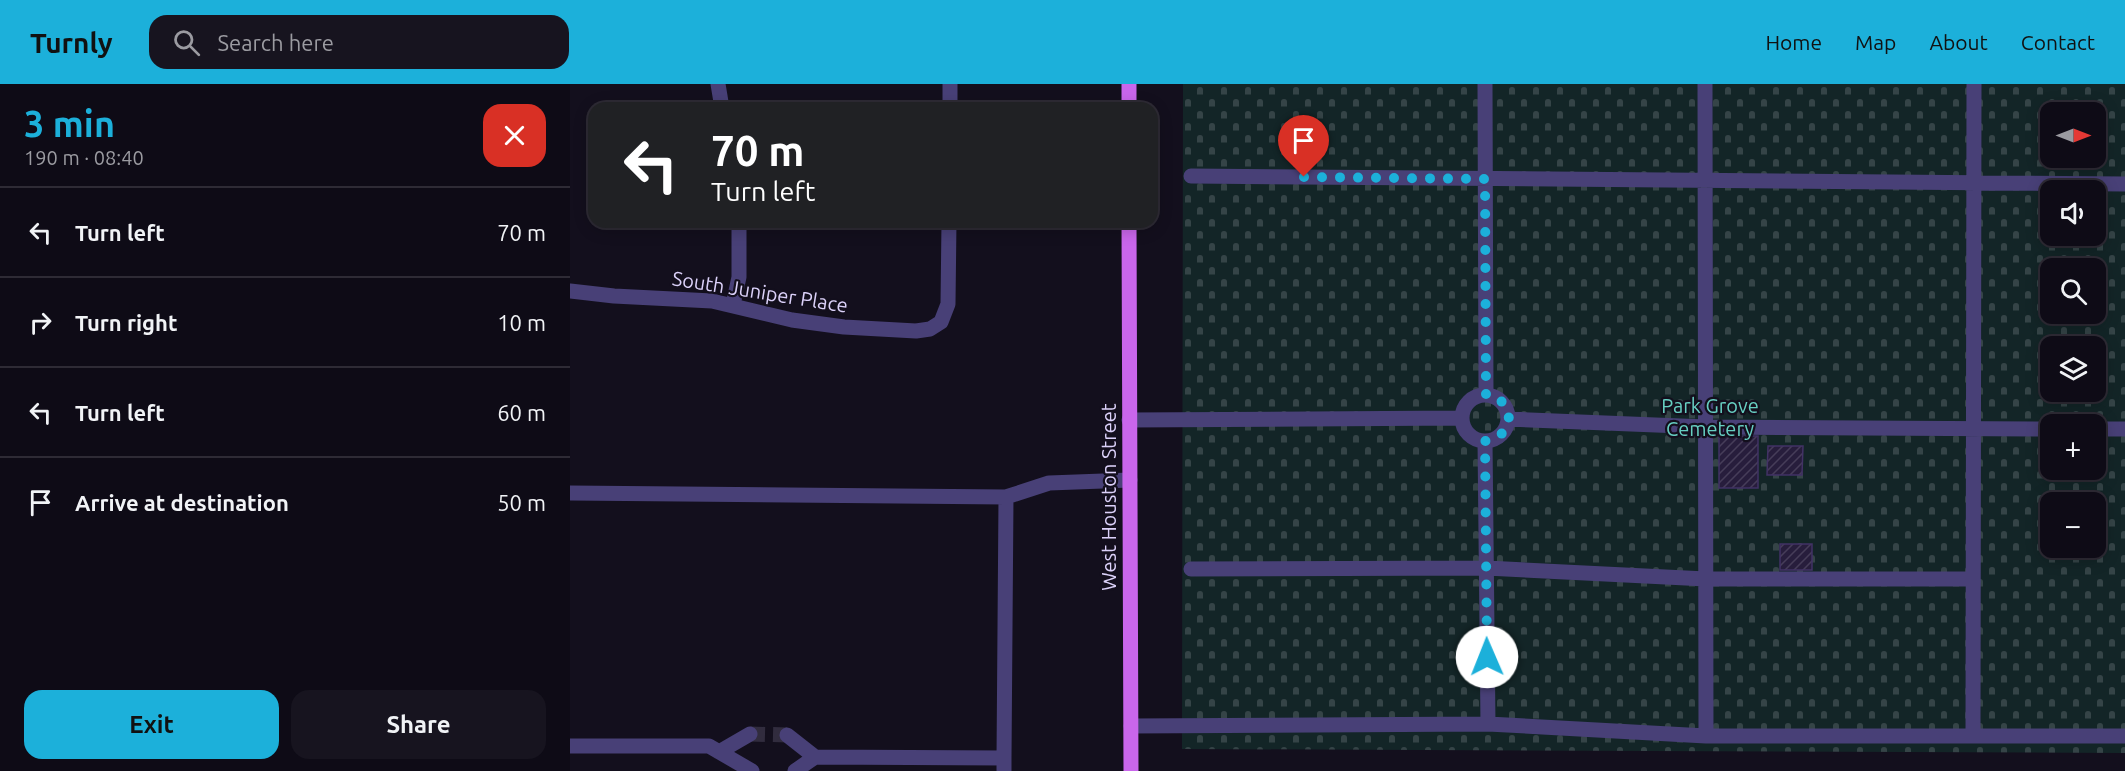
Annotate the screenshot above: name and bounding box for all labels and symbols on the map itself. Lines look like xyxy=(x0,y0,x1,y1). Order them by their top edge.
north arrow xyxy=(2040,102,2106,168)
pin xyxy=(1278,115,1329,177)
street label: South Juniper Place xyxy=(671,266,850,317)
park label: Park Grove Cemetery xyxy=(1661,394,1759,440)
street label: West Houston Street xyxy=(1097,403,1120,591)
position arrow xyxy=(1455,625,1519,689)

